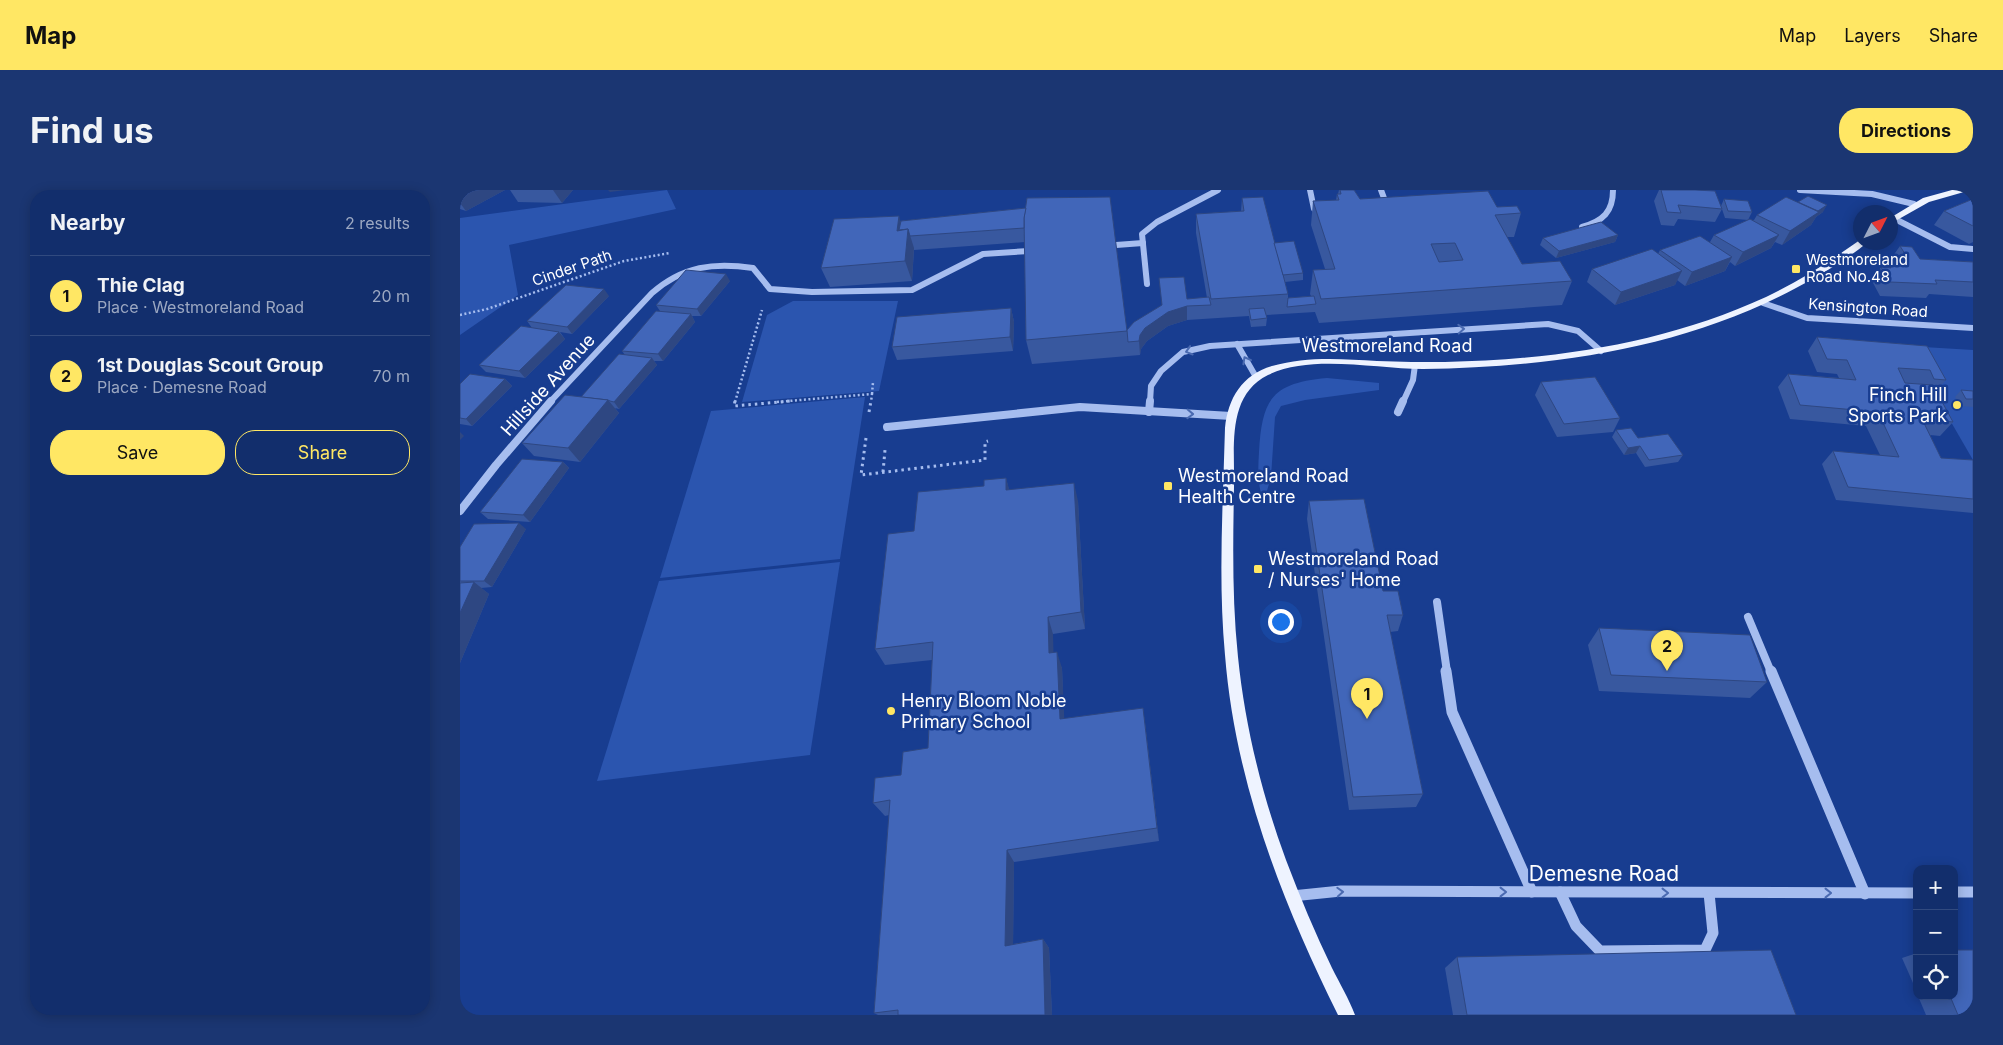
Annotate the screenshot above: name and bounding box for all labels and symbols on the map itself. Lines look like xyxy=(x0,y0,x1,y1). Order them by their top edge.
north arrow xyxy=(1853,205,1898,250)
street label: Cinder Path xyxy=(529,245,614,290)
place label: Westmoreland Road No.48 xyxy=(1806,250,1908,286)
marker: Westmoreland Road No.48 xyxy=(1790,263,1802,275)
street label: Kensington Road xyxy=(1808,294,1928,321)
one-way arrow xyxy=(1457,324,1465,335)
street label: Hillside Avenue xyxy=(496,329,599,440)
street label: Westmoreland Road xyxy=(1302,335,1472,356)
one-way arrow xyxy=(1186,346,1194,356)
one-way arrow xyxy=(1242,357,1252,366)
place label: Finch Hill Sports Park xyxy=(1848,384,1947,426)
marker: Finch Hill Sports Park xyxy=(1951,399,1963,411)
one-way arrow xyxy=(1186,409,1194,419)
place label: Westmoreland Road Health Centre xyxy=(1178,465,1349,507)
marker: Westmoreland Road Health Centre xyxy=(1162,480,1174,492)
place label: Westmoreland Road / Nurses' Home xyxy=(1268,548,1439,590)
marker: Westmoreland Road / Nurses' Home xyxy=(1252,563,1264,575)
your location xyxy=(1268,609,1294,635)
pin: 2 xyxy=(1651,630,1683,671)
pin: 1 xyxy=(1351,678,1383,719)
place label: Henry Bloom Noble Primary School xyxy=(901,690,1067,732)
marker: Henry Bloom Noble Primary School xyxy=(885,705,897,717)
street label: Demesne Road xyxy=(1529,861,1679,886)
one-way arrow xyxy=(1337,886,1345,897)
one-way arrow xyxy=(1500,887,1507,897)
one-way arrow xyxy=(1662,888,1670,898)
one-way arrow xyxy=(1824,888,1832,898)

